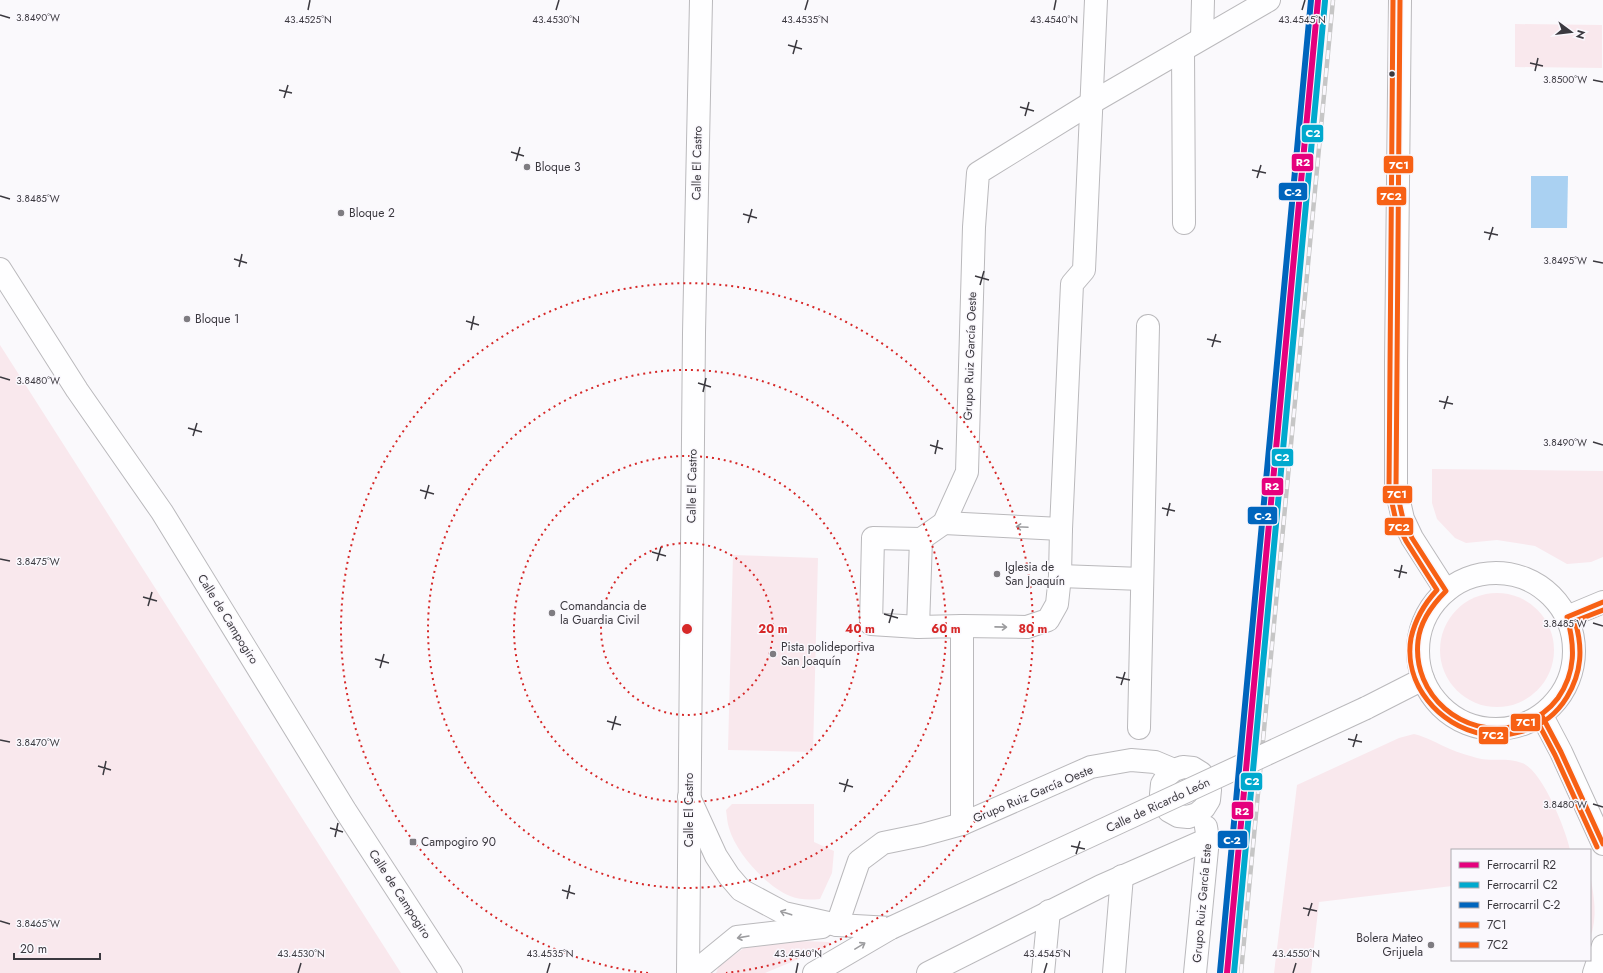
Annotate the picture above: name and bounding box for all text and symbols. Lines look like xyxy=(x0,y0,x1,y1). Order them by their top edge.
text: 3.8490°W xyxy=(16,10,60,25)
text: 43.4525°N xyxy=(284,12,332,27)
text: 43.4530°N xyxy=(532,12,580,27)
text: 43.4535°N xyxy=(781,12,829,27)
text: 43.4540°N xyxy=(1030,12,1078,27)
text: 43.4545°N xyxy=(1278,12,1326,27)
north arrow xyxy=(1551,12,1591,52)
text: N xyxy=(1572,28,1590,41)
unlabelled marker xyxy=(1387,69,1397,79)
text: 3.8500°W xyxy=(1543,72,1587,87)
line badge: C2 xyxy=(1301,124,1324,143)
street label: Calle El Castro xyxy=(687,125,707,200)
text: C2 xyxy=(1306,125,1320,141)
line badge: R2 xyxy=(1291,153,1314,172)
text: R2 xyxy=(1296,154,1310,170)
line badge: 7C1 xyxy=(1383,155,1414,174)
text: 7C1 xyxy=(1389,157,1409,173)
place label: Bloque 3 xyxy=(535,158,581,176)
marker: Bloque 3 xyxy=(522,162,532,172)
line badge: C-2 xyxy=(1278,182,1308,201)
text: C-2 xyxy=(1284,184,1302,200)
line badge: 7C2 xyxy=(1376,186,1407,206)
text: 7C2 xyxy=(1380,188,1402,204)
text: 3.8485°W xyxy=(16,191,60,206)
place label: Bloque 2 xyxy=(349,204,395,222)
marker: Bloque 2 xyxy=(336,208,346,218)
text: 3.8495°W xyxy=(1543,253,1587,268)
street label: Grupo Ruiz García Oeste xyxy=(959,291,981,421)
place label: Bloque 1 xyxy=(195,310,239,328)
marker: Bloque 1 xyxy=(182,314,192,324)
text: 3.8480°W xyxy=(16,373,60,388)
text: 3.8490°W xyxy=(1543,435,1587,450)
street label: Calle El Castro xyxy=(682,448,702,523)
line badge: C2 xyxy=(1271,448,1294,467)
text: C2 xyxy=(1275,449,1289,465)
line badge: R2 xyxy=(1261,477,1284,496)
text: R2 xyxy=(1265,478,1279,494)
line badge: 7C1 xyxy=(1382,485,1413,504)
text: 7C1 xyxy=(1387,486,1407,502)
line badge: C-2 xyxy=(1247,506,1278,525)
text: C-2 xyxy=(1254,508,1272,524)
line badge: 7C2 xyxy=(1384,517,1414,536)
text: 7C2 xyxy=(1388,519,1410,535)
one-way arrow xyxy=(1016,524,1029,531)
text: 3.8475°W xyxy=(16,554,60,569)
place label: Iglesia de San Joaquín xyxy=(1005,558,1065,590)
marker: Iglesia de San Joaquín xyxy=(992,569,1002,579)
street label: Calle de Campogiro xyxy=(193,571,263,668)
place label: Comandancia de la Guardia Civil xyxy=(560,597,646,629)
marker: Comandancia de la Guardia Civil xyxy=(547,608,557,618)
text: 3.8485°W xyxy=(1543,616,1587,631)
text: 20 m xyxy=(758,620,788,638)
text: 40 m xyxy=(845,620,875,638)
text: 60 m xyxy=(931,620,961,638)
text: 80 m xyxy=(1019,620,1048,638)
centre of rings xyxy=(680,622,694,636)
one-way arrow xyxy=(994,623,1007,630)
place label: Pista polideportiva San Joaquín xyxy=(781,638,875,670)
marker: Pista polideportiva San Joaquín xyxy=(768,649,778,659)
line badge: 7C1 xyxy=(1510,713,1541,732)
text: 7C1 xyxy=(1516,714,1536,730)
line badge: 7C2 xyxy=(1478,726,1509,745)
text: 7C2 xyxy=(1482,727,1504,743)
text: 3.8470°W xyxy=(16,735,60,750)
street label: Grupo Ruiz García Oeste xyxy=(970,761,1096,827)
street label: Calle El Castro xyxy=(680,772,698,847)
line badge: C2 xyxy=(1240,772,1263,791)
street label: Calle de Ricardo León xyxy=(1103,773,1213,837)
text: C2 xyxy=(1245,773,1259,789)
text: 3.8480°W xyxy=(1543,797,1587,812)
line badge: R2 xyxy=(1231,801,1254,820)
text: R2 xyxy=(1235,803,1249,819)
line badge: C-2 xyxy=(1217,830,1248,849)
text: C-2 xyxy=(1223,832,1241,848)
place label: Campogiro 90 xyxy=(421,833,496,851)
marker: Campogiro 90 xyxy=(408,837,418,847)
street label: Grupo Ruiz García Este xyxy=(1188,843,1216,963)
street label: Calle de Campogiro xyxy=(364,846,436,943)
legend xyxy=(1451,849,1591,961)
text: Ferrocarril R2 xyxy=(1487,856,1556,874)
text: Ferrocarril C2 xyxy=(1487,876,1558,894)
text: Ferrocarril C-2 xyxy=(1487,896,1560,914)
one-way arrow xyxy=(780,908,792,916)
text: 3.8465°W xyxy=(16,916,60,931)
text: 7C1 xyxy=(1487,916,1507,934)
place label: Bolera Mateo Grijuela xyxy=(1356,929,1423,961)
one-way arrow xyxy=(737,933,750,941)
scale bar xyxy=(14,935,100,961)
text: 7C2 xyxy=(1487,936,1508,954)
text: 20 m xyxy=(20,940,47,958)
marker: Bolera Mateo Grijuela xyxy=(1426,940,1436,950)
one-way arrow xyxy=(854,942,866,950)
text: 43.4530°N xyxy=(277,946,325,961)
text: 43.4535°N xyxy=(526,946,574,961)
text: 43.4540°N xyxy=(774,946,822,961)
text: 43.4545°N xyxy=(1023,946,1071,961)
text: 43.4550°N xyxy=(1272,946,1320,961)

